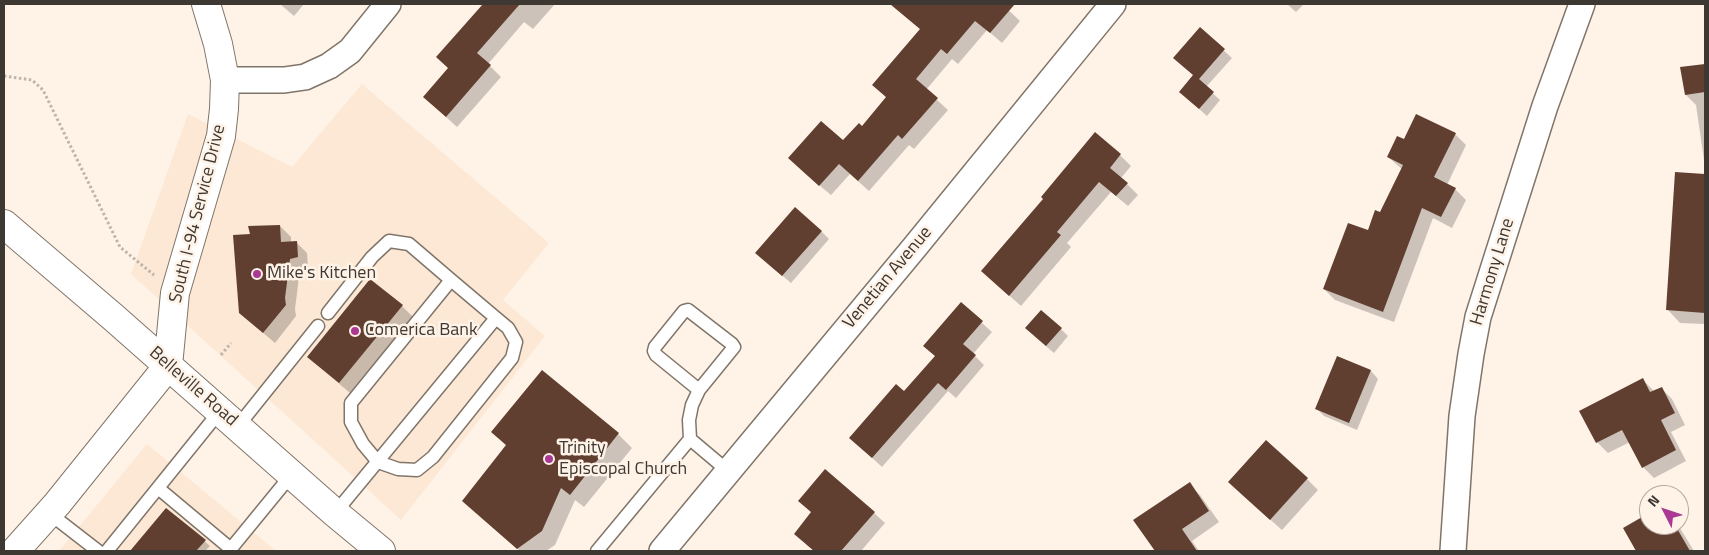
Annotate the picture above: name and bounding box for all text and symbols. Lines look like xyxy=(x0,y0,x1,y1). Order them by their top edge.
street label: South I-94 Service Drive xyxy=(165,123,231,305)
street label: Harmony Lane xyxy=(1467,216,1519,328)
street label: Venetian Avenue xyxy=(839,222,937,334)
place label: Mike's Kitchen xyxy=(267,263,376,285)
marker: Mike's Kitchen xyxy=(251,268,263,280)
place label: Comerica Bank xyxy=(365,320,478,342)
marker: Comerica Bank xyxy=(349,325,361,337)
street label: Belleville Road xyxy=(144,343,242,431)
place label: Trinity Episcopal Church xyxy=(559,438,687,480)
marker: Trinity Episcopal Church xyxy=(543,453,555,465)
north arrow xyxy=(1639,485,1689,535)
text: N xyxy=(1642,490,1664,511)

